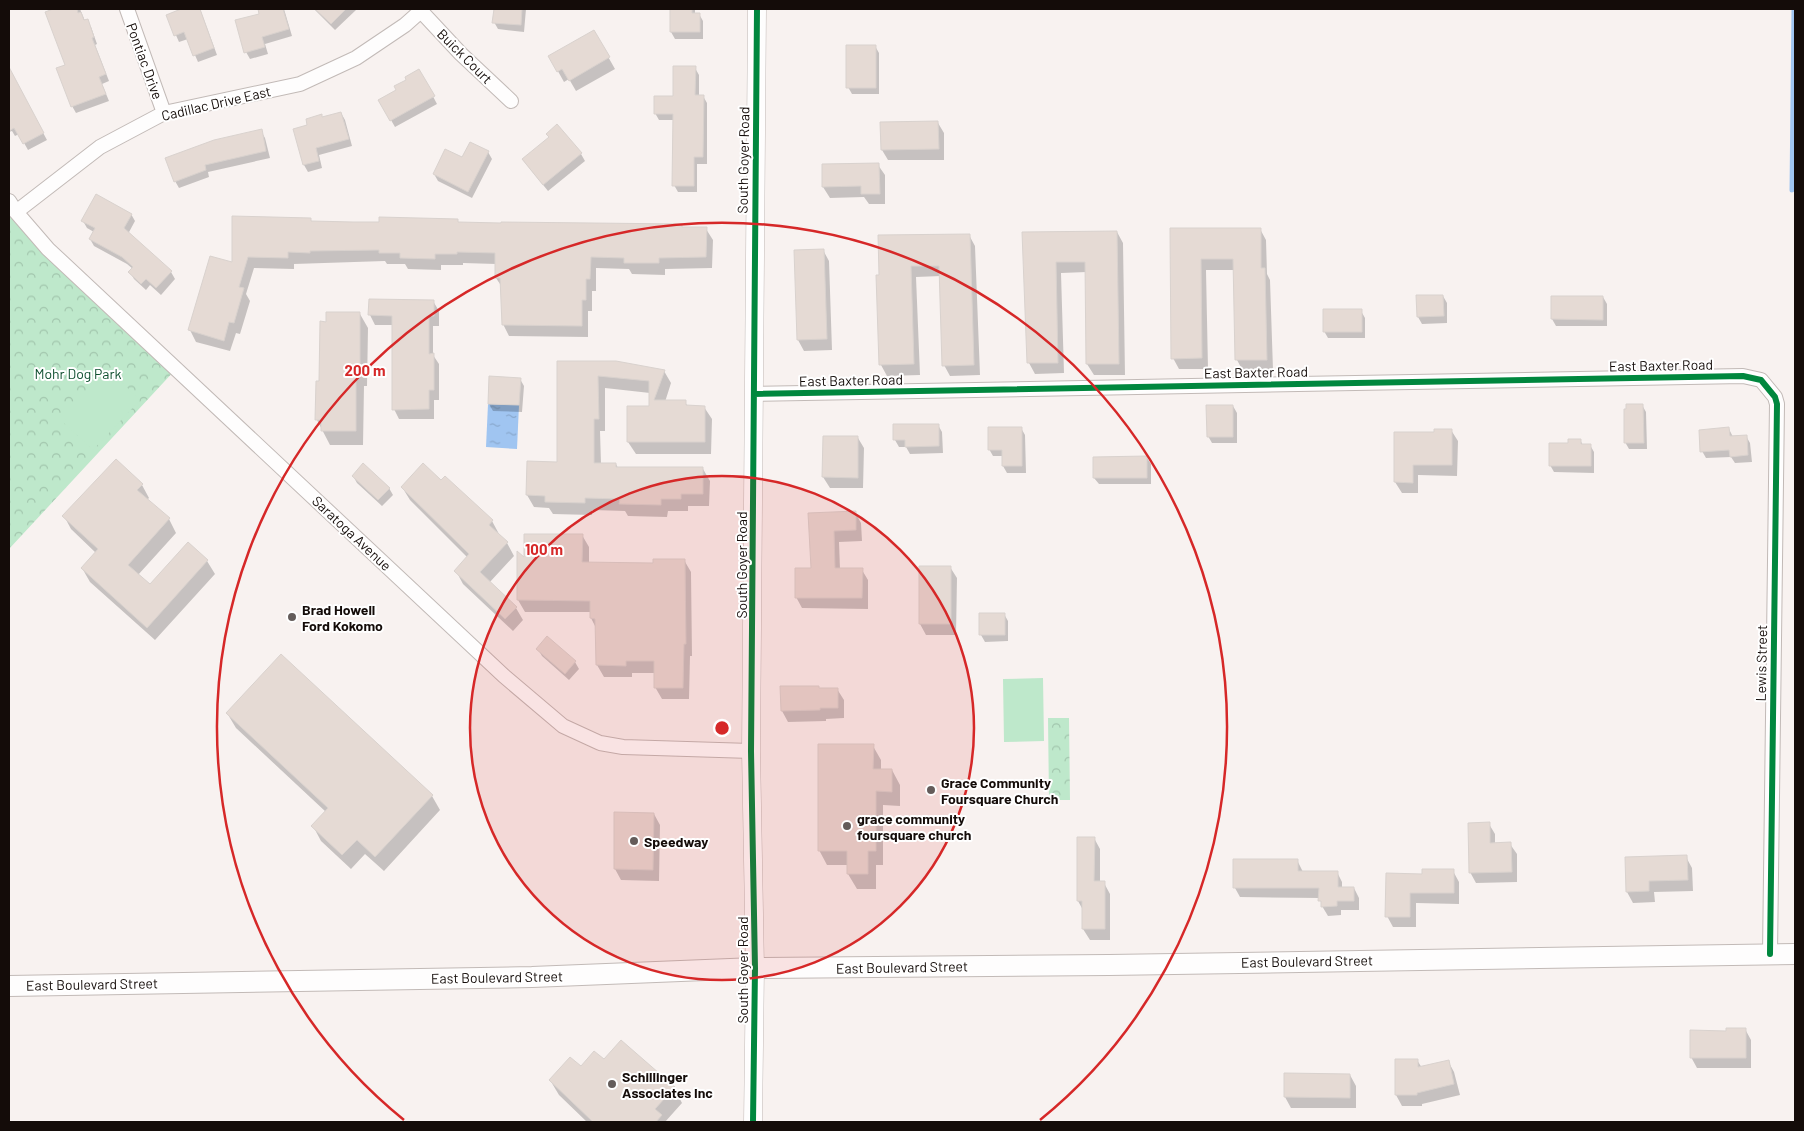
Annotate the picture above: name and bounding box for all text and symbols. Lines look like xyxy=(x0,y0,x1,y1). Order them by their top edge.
street label: Pontiac Drive xyxy=(123,20,167,102)
street label: Buick Court xyxy=(434,25,496,87)
street label: Cadillac Drive East xyxy=(160,82,272,124)
street label: South Goyer Road xyxy=(734,106,752,214)
street label: East Baxter Road xyxy=(1609,356,1713,374)
text: 200 m xyxy=(344,361,386,379)
street label: East Baxter Road xyxy=(1204,363,1308,381)
park label: Mohr Dog Park xyxy=(34,365,122,382)
street label: East Baxter Road xyxy=(799,371,903,389)
street label: Saratoga Avenue xyxy=(309,492,395,574)
street label: South Goyer Road xyxy=(733,511,750,619)
text: 100 m xyxy=(525,540,563,558)
place label: Brad Howell Ford Kokomo xyxy=(302,601,383,634)
marker: Brad Howell Ford Kokomo xyxy=(286,611,298,623)
street label: Lewis Street xyxy=(1752,625,1770,701)
centre of rings xyxy=(713,719,731,737)
place label: Grace Community Foursquare Church xyxy=(941,774,1059,807)
marker: Grace Community Foursquare Church xyxy=(925,784,937,796)
place label: grace community foursquare church xyxy=(857,810,971,843)
marker: grace community foursquare church xyxy=(841,820,853,832)
place label: Speedway xyxy=(644,833,708,850)
marker: Speedway xyxy=(628,835,640,847)
street label: South Goyer Road xyxy=(734,916,751,1024)
street label: East Boulevard Street xyxy=(1241,951,1373,971)
street label: East Boulevard Street xyxy=(836,957,968,977)
street label: East Boulevard Street xyxy=(431,967,563,987)
street label: East Boulevard Street xyxy=(26,974,158,994)
place label: Schillinger Associates Inc xyxy=(622,1068,713,1101)
marker: Schillinger Associates Inc xyxy=(606,1078,618,1090)

